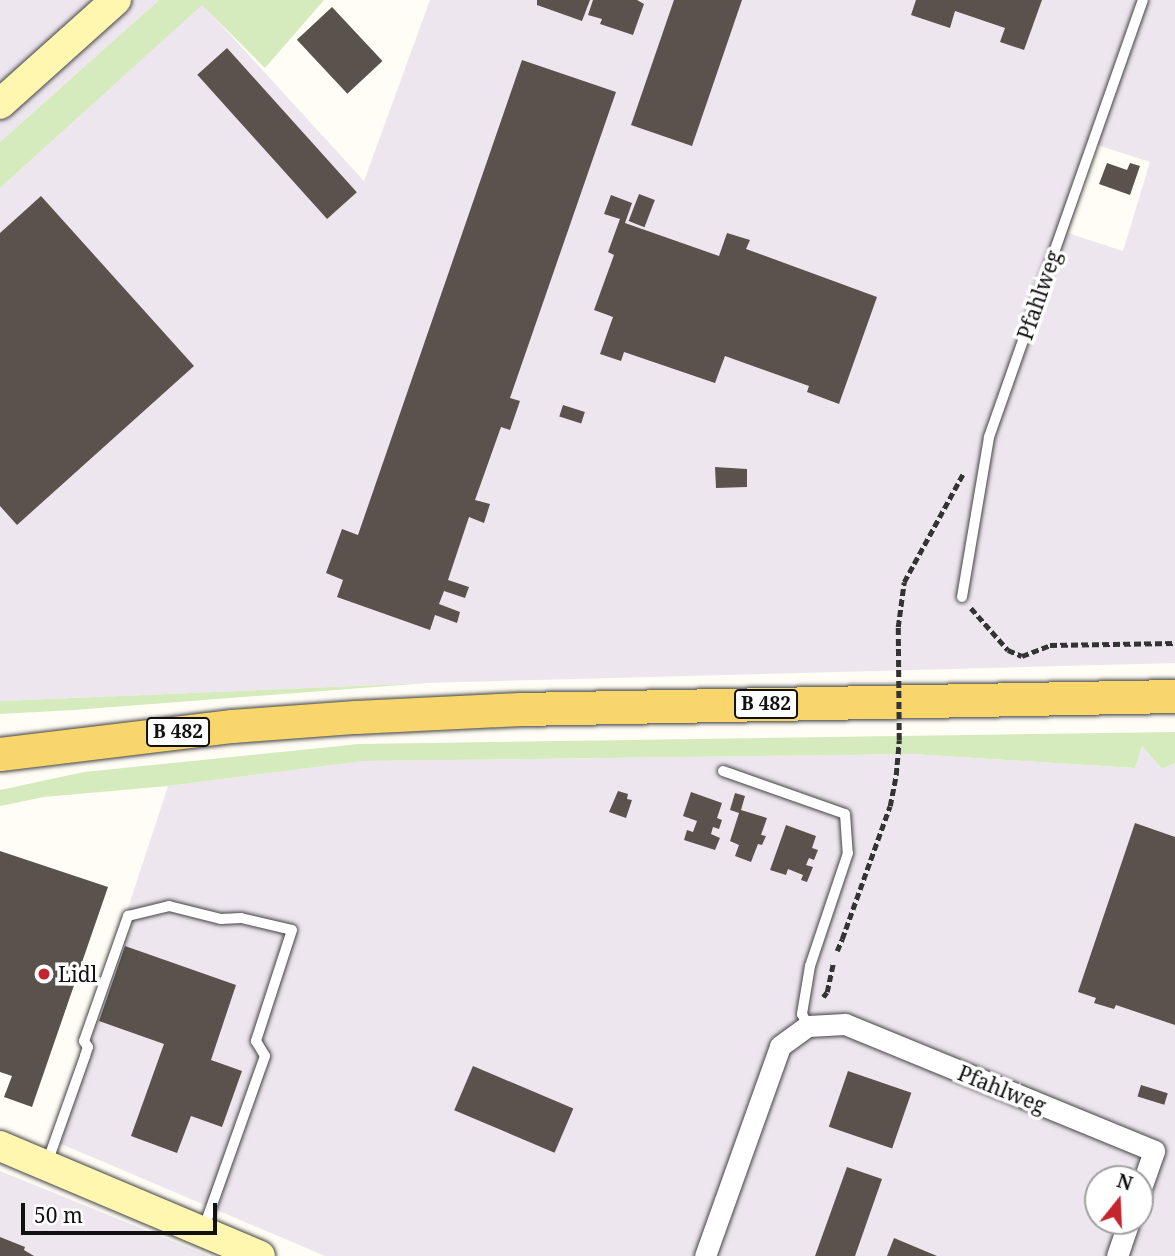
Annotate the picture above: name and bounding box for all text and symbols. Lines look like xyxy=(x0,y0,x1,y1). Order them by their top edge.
street label: Pfahlweg xyxy=(1012,247,1066,343)
road number: B 482 xyxy=(733,688,799,720)
road number: B 482 xyxy=(145,716,211,748)
place label: Lidl xyxy=(58,961,97,987)
marker: Lidl xyxy=(36,966,52,982)
street label: Pfahlweg xyxy=(954,1060,1050,1118)
north arrow xyxy=(1084,1165,1154,1235)
text: N xyxy=(1114,1167,1136,1197)
scale bar xyxy=(24,1190,220,1234)
text: 50 m xyxy=(34,1201,83,1229)

